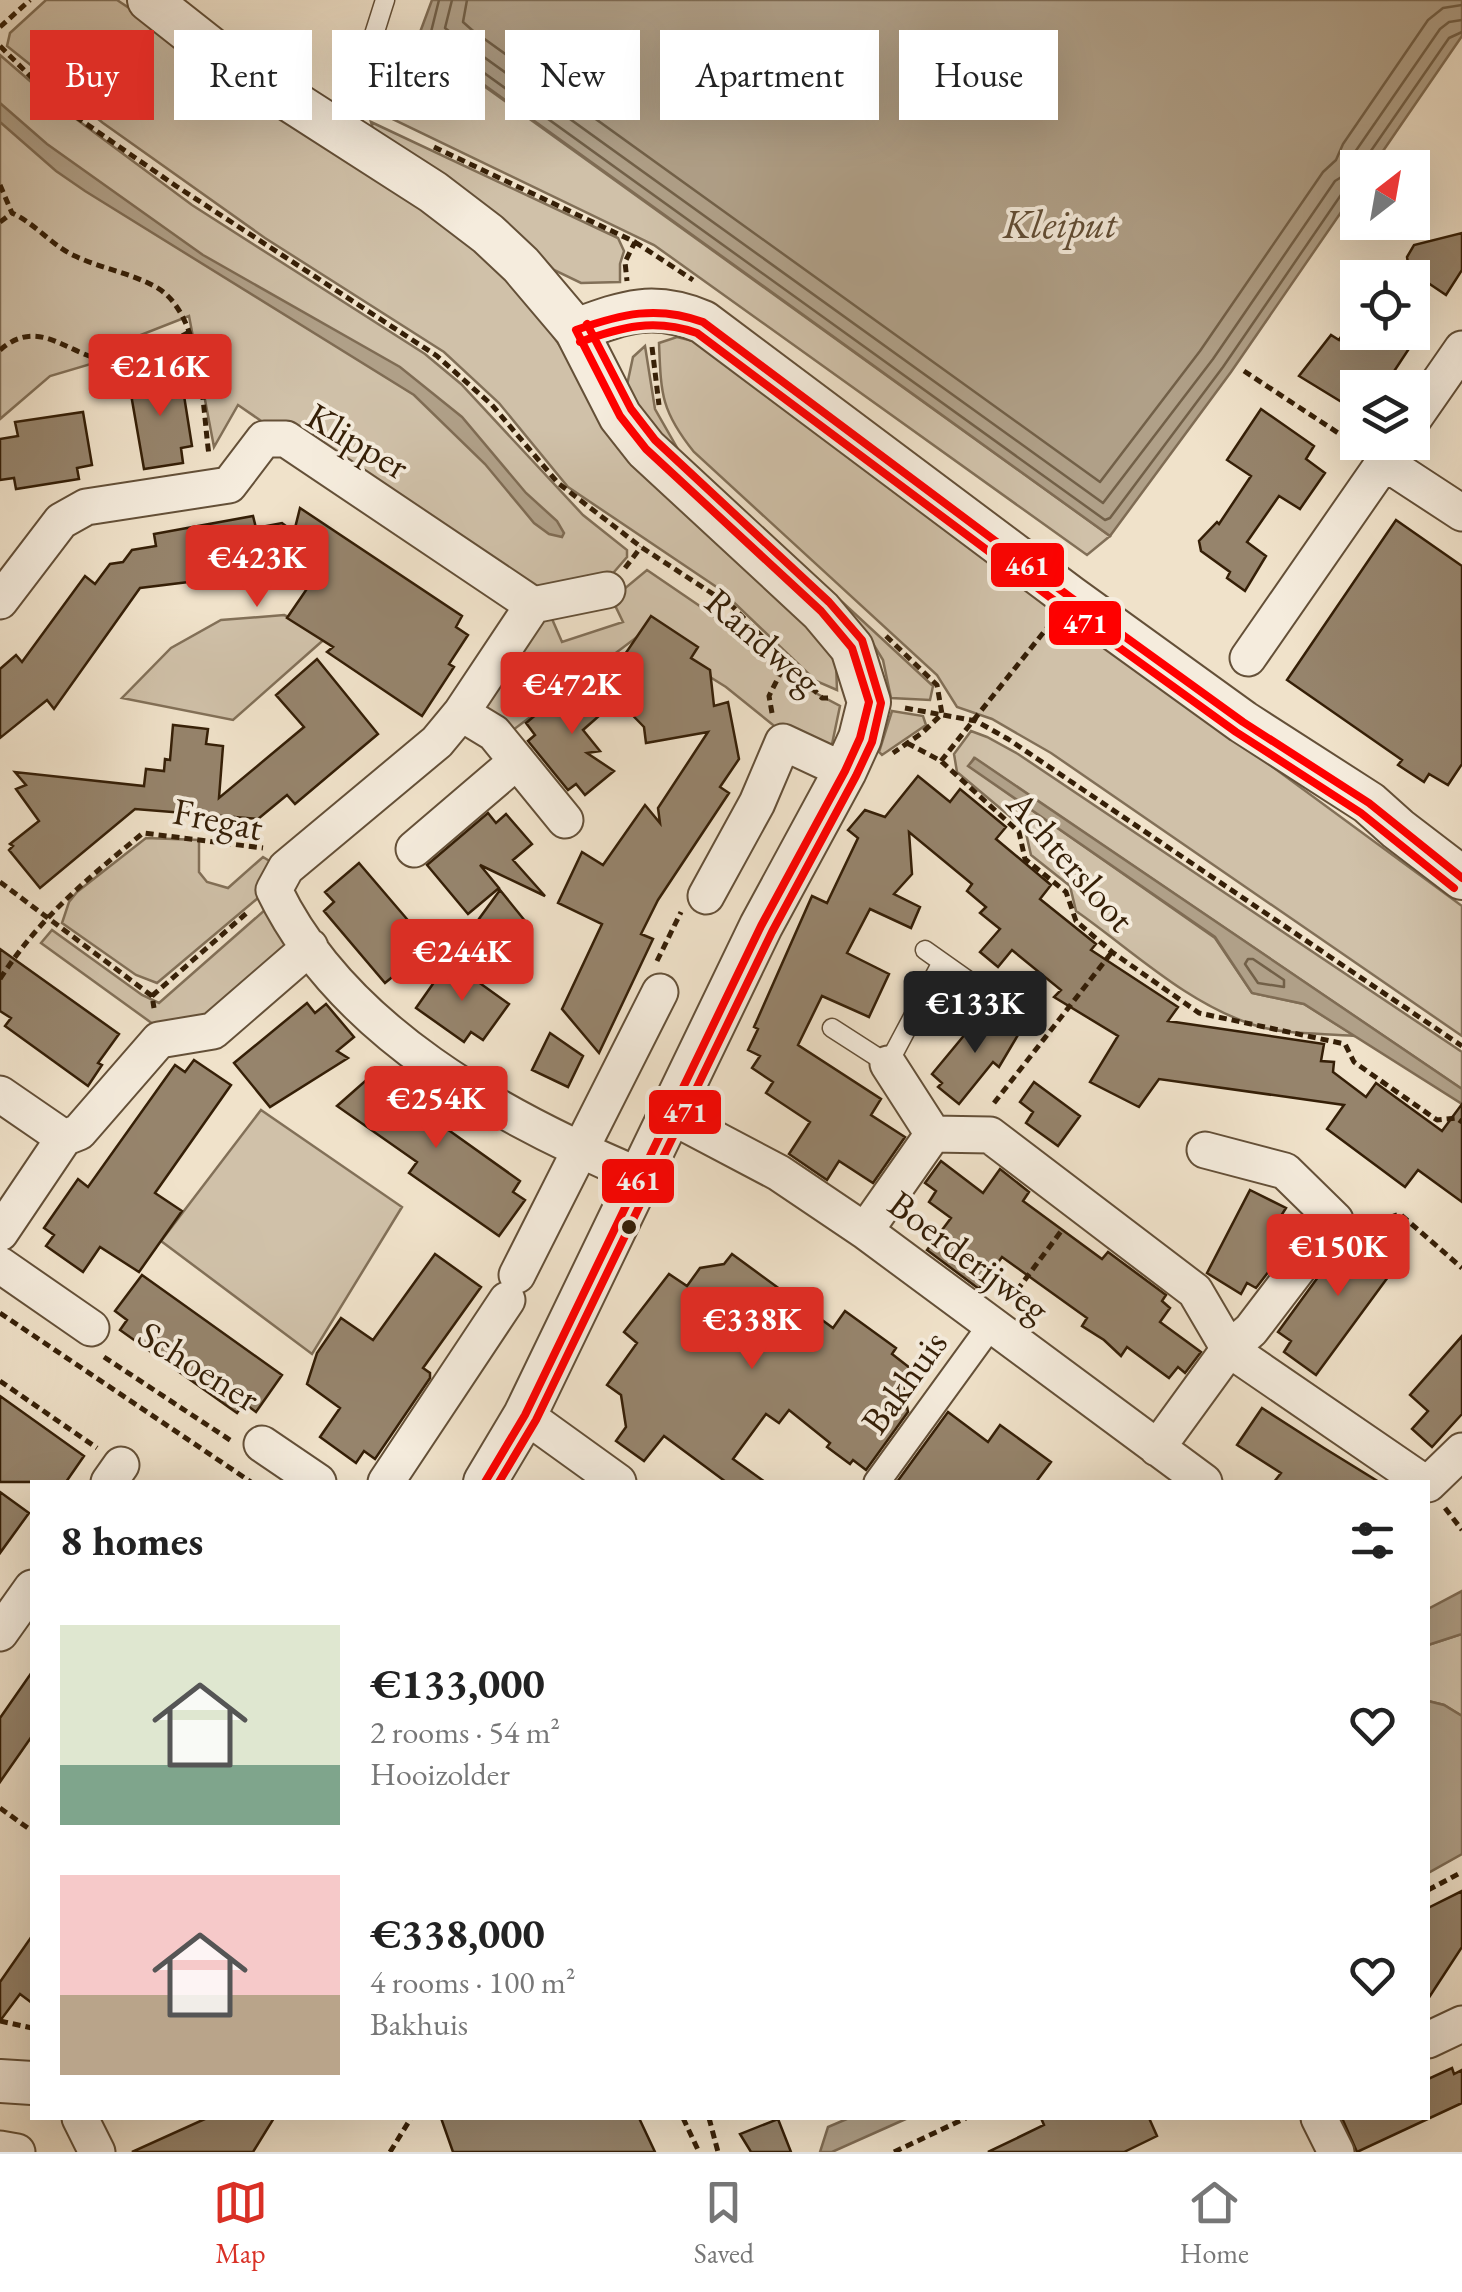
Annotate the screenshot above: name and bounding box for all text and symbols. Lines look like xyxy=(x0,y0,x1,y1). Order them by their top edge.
chip: Buy xyxy=(30,30,154,120)
chip: Rent xyxy=(174,30,312,120)
chip: Filters xyxy=(332,30,485,120)
chip: New xyxy=(505,30,640,120)
chip: Apartment xyxy=(660,30,879,120)
chip: House xyxy=(899,30,1058,120)
north arrow xyxy=(1340,150,1430,240)
map controls xyxy=(1340,150,1430,460)
water label: Kleiput xyxy=(1002,198,1119,250)
button: locate xyxy=(1340,260,1430,350)
pin: €216K xyxy=(90,334,230,419)
text: €216K xyxy=(111,345,209,387)
button: layers xyxy=(1340,370,1430,460)
street label: Klipper xyxy=(298,391,419,490)
pin: €423K xyxy=(187,525,327,610)
text: €423K xyxy=(208,536,306,578)
line badge: 461 xyxy=(989,541,1066,589)
text: 461 xyxy=(1005,547,1049,583)
street label: Randweg xyxy=(695,577,832,705)
line badge: 471 xyxy=(1047,599,1123,647)
text: 471 xyxy=(1063,605,1107,641)
pin: €472K xyxy=(502,652,642,737)
text: €472K xyxy=(523,663,621,705)
street label: Achtersloot xyxy=(996,779,1146,942)
street label: Fregat xyxy=(169,786,267,851)
pin: €244K xyxy=(392,919,532,1004)
text: €244K xyxy=(413,930,511,972)
pin: €133K xyxy=(905,971,1045,1056)
text: €133K xyxy=(926,982,1024,1024)
pin: €254K xyxy=(366,1066,506,1151)
text: €254K xyxy=(387,1077,485,1119)
line badge: 471 xyxy=(647,1088,723,1136)
text: 471 xyxy=(663,1094,707,1130)
line badge: 461 xyxy=(600,1157,676,1205)
text: 461 xyxy=(616,1162,660,1198)
street label: Boerderijweg xyxy=(879,1179,1060,1333)
pin: €150K xyxy=(1268,1214,1408,1299)
unlabelled marker xyxy=(619,1217,639,1237)
text: €150K xyxy=(1289,1225,1387,1267)
pin: €338K xyxy=(682,1287,822,1372)
text: €338K xyxy=(703,1298,801,1340)
street label: Schoener xyxy=(129,1309,269,1422)
street label: Bakhuis xyxy=(850,1320,958,1443)
text: 8 homes xyxy=(60,1513,203,1568)
icon: filters xyxy=(1345,1513,1400,1568)
text: €133,000 xyxy=(370,1656,545,1711)
icon: home xyxy=(140,1665,260,1785)
icon: heart xyxy=(1345,1698,1400,1753)
text: 2 rooms · 54 m² xyxy=(370,1711,560,1753)
text: Hooizolder xyxy=(370,1753,510,1795)
text: €338,000 xyxy=(370,1906,545,1961)
icon: home xyxy=(140,1915,260,2035)
icon: heart xyxy=(1345,1948,1400,2003)
text: 4 rooms · 100 m² xyxy=(370,1961,576,2003)
text: Bakhuis xyxy=(370,2003,468,2045)
tab: Map xyxy=(213,2175,268,2271)
tab: Saved xyxy=(694,2175,754,2271)
tab: Home xyxy=(1180,2175,1249,2271)

